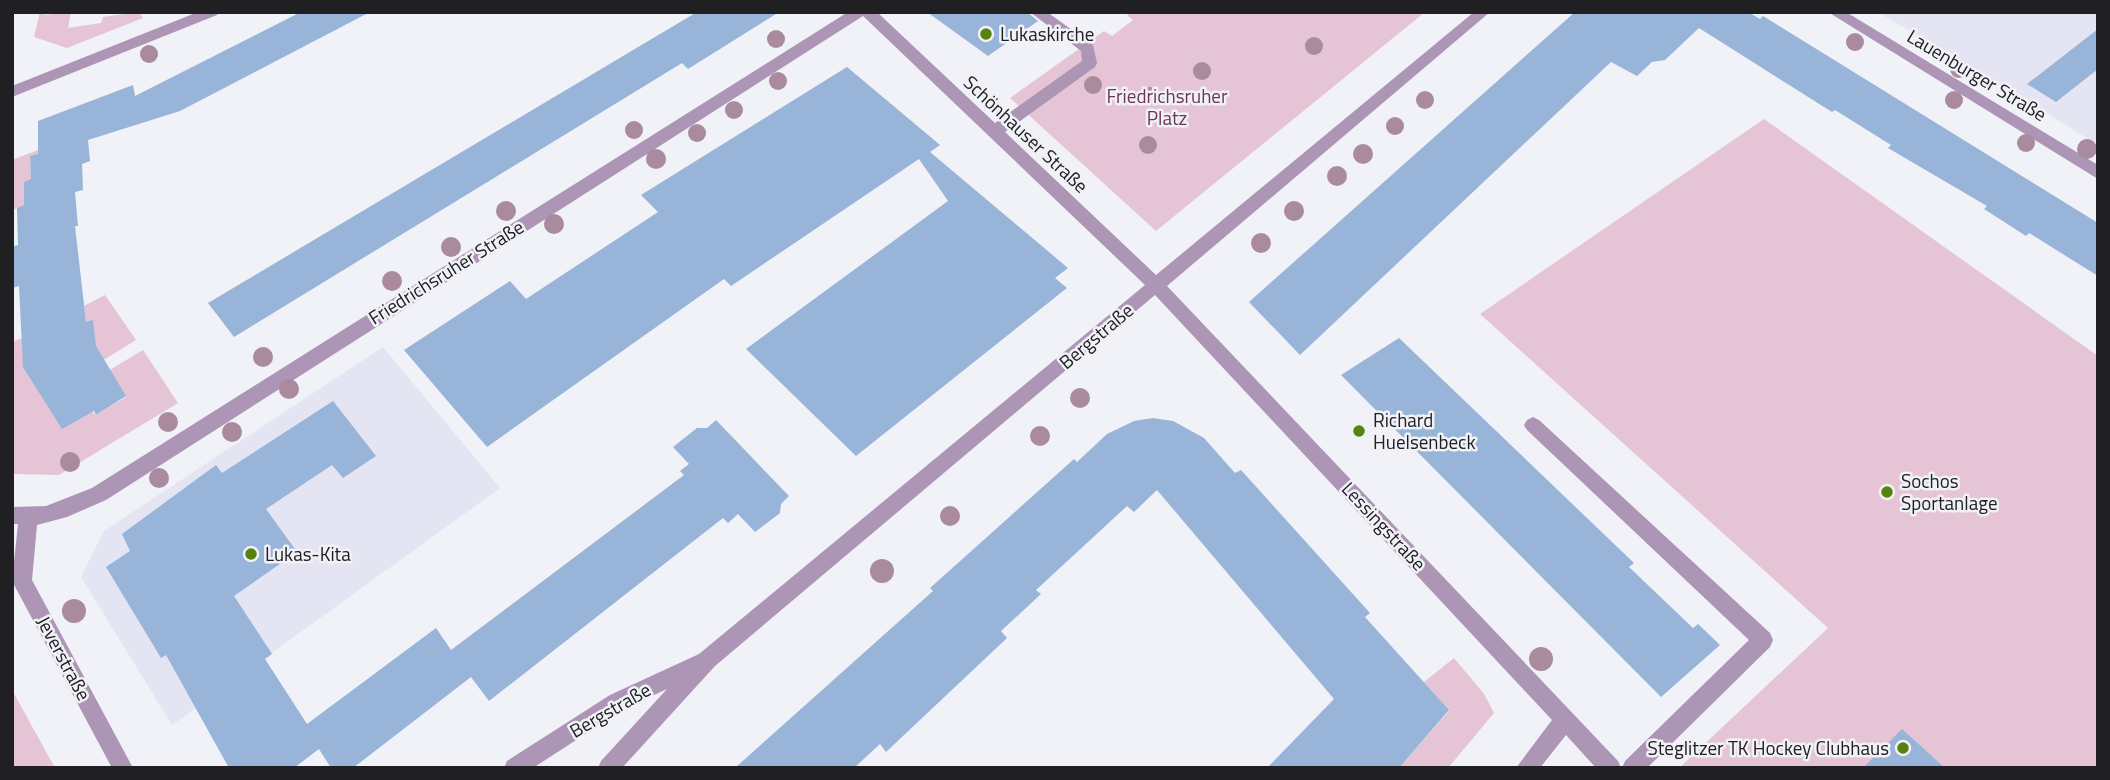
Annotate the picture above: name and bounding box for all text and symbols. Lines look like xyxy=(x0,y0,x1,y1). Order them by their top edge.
place label: Lukaskirche xyxy=(1000,19,1094,48)
street label: Lauenburger Straße xyxy=(1902,21,2053,128)
marker: Lukaskirche xyxy=(978,26,994,42)
street label: Schönhauser Straße xyxy=(957,68,1095,199)
park label: Friedrichsruher Platz xyxy=(1106,81,1228,132)
street label: Friedrichsruher Straße xyxy=(362,212,529,331)
street label: Bergstraße xyxy=(1052,296,1139,376)
place label: Richard Huelsenbeck xyxy=(1373,405,1476,456)
marker: Richard Huelsenbeck xyxy=(1351,423,1367,439)
place label: Sochos Sportanlage xyxy=(1901,466,1998,517)
street label: Lessingstraße xyxy=(1335,475,1433,577)
marker: Sochos Sportanlage xyxy=(1879,484,1895,500)
place label: Lukas-Kita xyxy=(265,539,351,568)
marker: Lukas-Kita xyxy=(243,546,259,562)
street label: Jeverstraße xyxy=(30,610,99,705)
street label: Bergstraße xyxy=(564,675,656,745)
place label: Steglitzer TK Hockey Clubhaus xyxy=(1648,733,1889,762)
marker: Steglitzer TK Hockey Clubhaus xyxy=(1895,740,1911,756)

